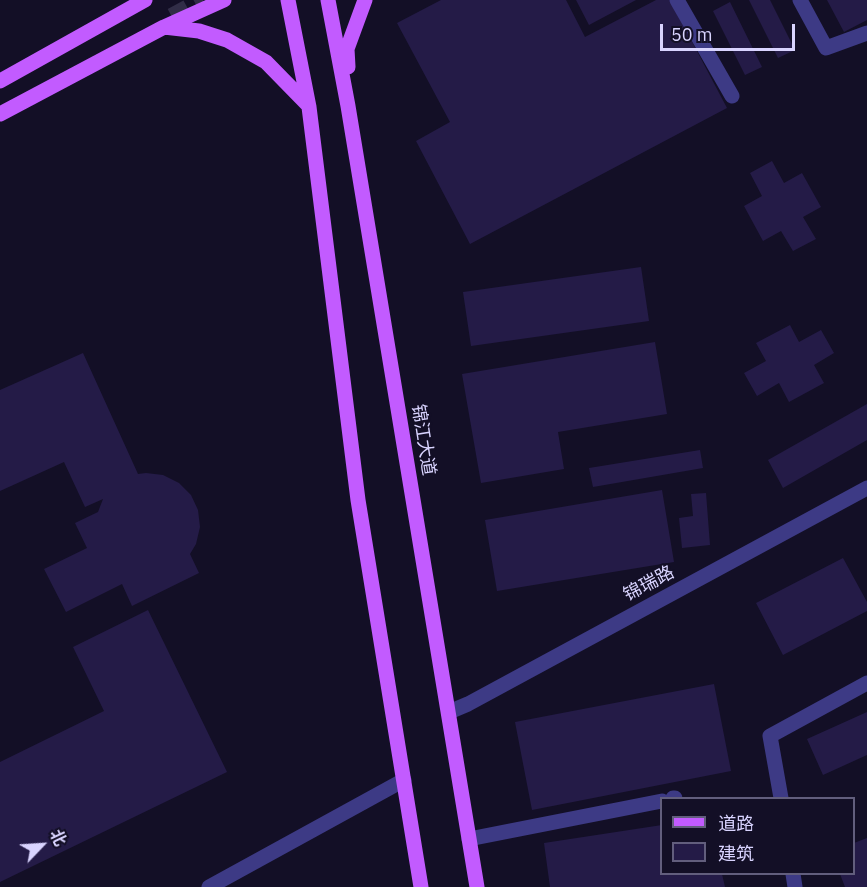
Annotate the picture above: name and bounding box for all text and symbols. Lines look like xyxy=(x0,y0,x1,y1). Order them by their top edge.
scale bar xyxy=(663,12,798,50)
text: 50 m xyxy=(671,23,713,46)
street label: 锦江大道 xyxy=(407,403,439,477)
street label: 锦瑞路 xyxy=(620,562,678,606)
legend xyxy=(660,797,855,875)
text: 道路 xyxy=(718,812,754,835)
north arrow xyxy=(12,815,72,875)
text: 北 xyxy=(46,826,71,849)
text: 建筑 xyxy=(718,842,754,865)

